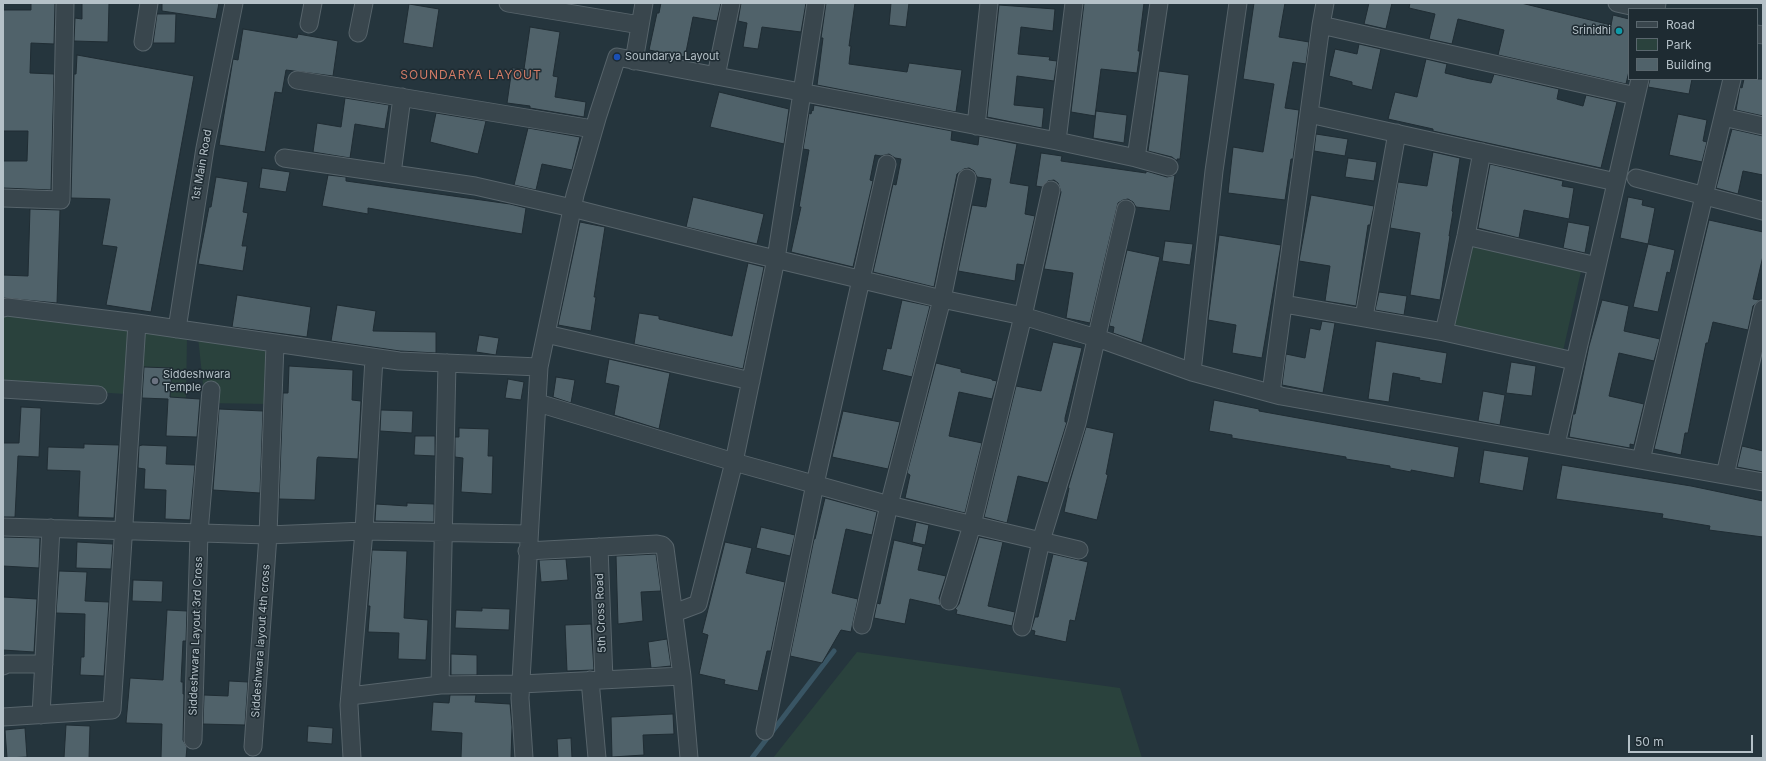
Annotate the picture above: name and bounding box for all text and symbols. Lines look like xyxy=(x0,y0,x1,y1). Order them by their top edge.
legend xyxy=(1628,8,1758,80)
text: Road xyxy=(1666,17,1695,32)
place label: Srinidhi xyxy=(1572,24,1611,38)
marker: Srinidhi xyxy=(1614,26,1624,36)
text: Park xyxy=(1666,37,1692,52)
place label: Soundarya Layout xyxy=(625,50,719,64)
marker: Soundarya Layout xyxy=(612,52,622,62)
text: Building xyxy=(1666,57,1711,72)
district label: SOUNDARYA LAYOUT xyxy=(400,68,542,82)
street label: 1st Main Road xyxy=(189,128,215,202)
place label: Siddeshwara Temple xyxy=(163,368,230,394)
marker: Siddeshwara Temple xyxy=(150,376,160,386)
street label: Siddeshwara Layout 3rd Cross xyxy=(187,556,205,716)
street label: Siddeshwara layout 4th cross xyxy=(249,564,273,718)
street label: 5th Cross Road xyxy=(593,573,609,653)
scale bar xyxy=(1630,727,1755,753)
text: 50 m xyxy=(1635,734,1664,749)

